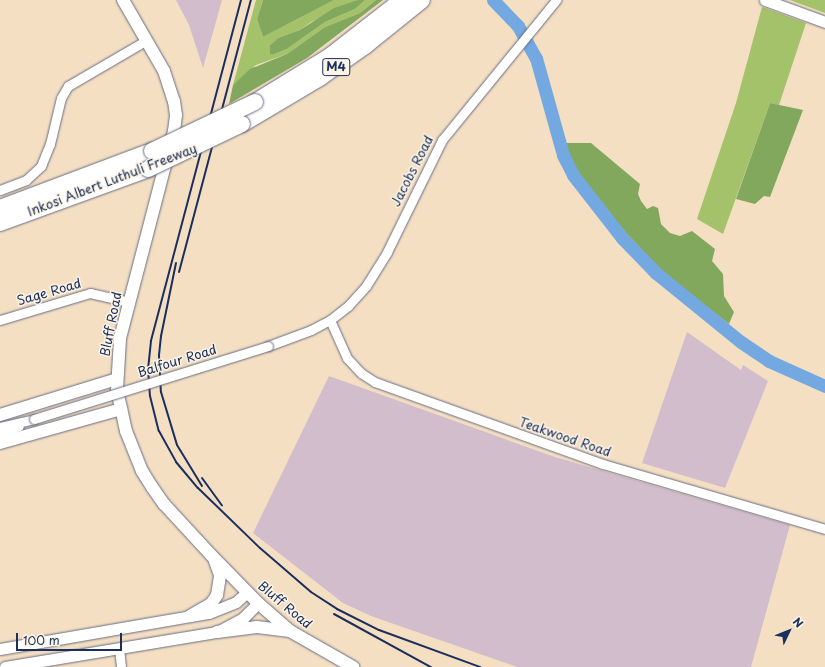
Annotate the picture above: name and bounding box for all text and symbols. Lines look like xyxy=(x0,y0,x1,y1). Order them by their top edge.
road number: M4 xyxy=(322,57,350,77)
street label: Jacobs Road xyxy=(387,133,437,209)
street label: Inkosi Albert Luthuli Freeway xyxy=(24,140,200,220)
street label: Sage Road xyxy=(15,275,83,309)
street label: Bluff Road xyxy=(97,290,125,358)
street label: Balfour Road xyxy=(135,342,219,380)
street label: Teakwood Road xyxy=(517,414,613,460)
street label: Bluff Road xyxy=(255,578,315,632)
north arrow xyxy=(769,611,809,651)
text: N xyxy=(789,613,807,631)
scale bar xyxy=(18,625,124,651)
text: 100 m xyxy=(23,631,60,649)

